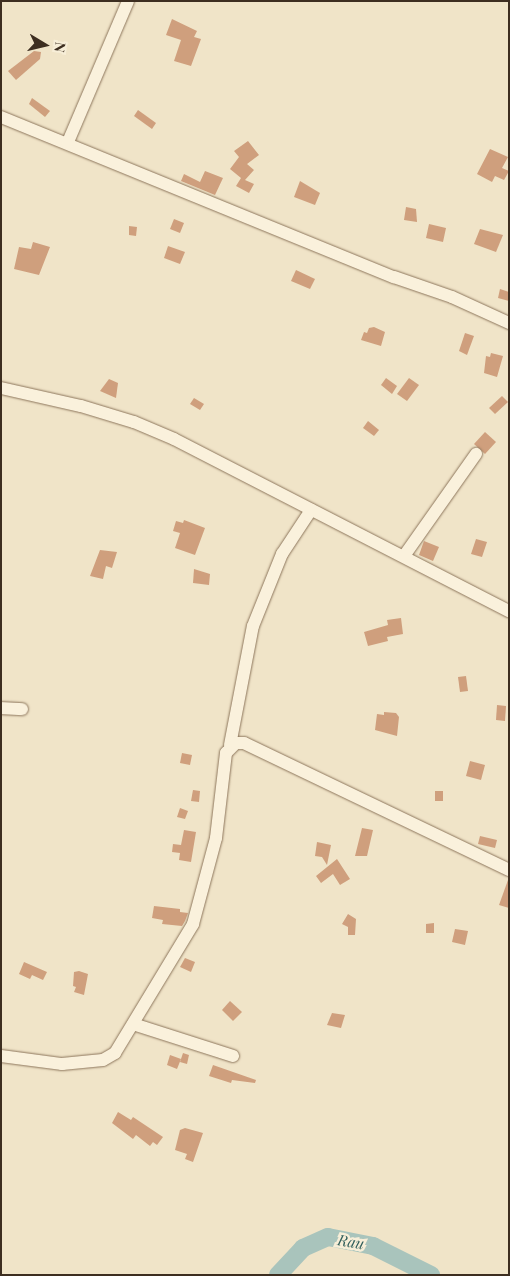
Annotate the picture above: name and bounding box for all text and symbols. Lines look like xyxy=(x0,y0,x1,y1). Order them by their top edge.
north arrow xyxy=(20,20,70,70)
text: N xyxy=(50,41,70,54)
water label: Rau xyxy=(336,1231,366,1253)

